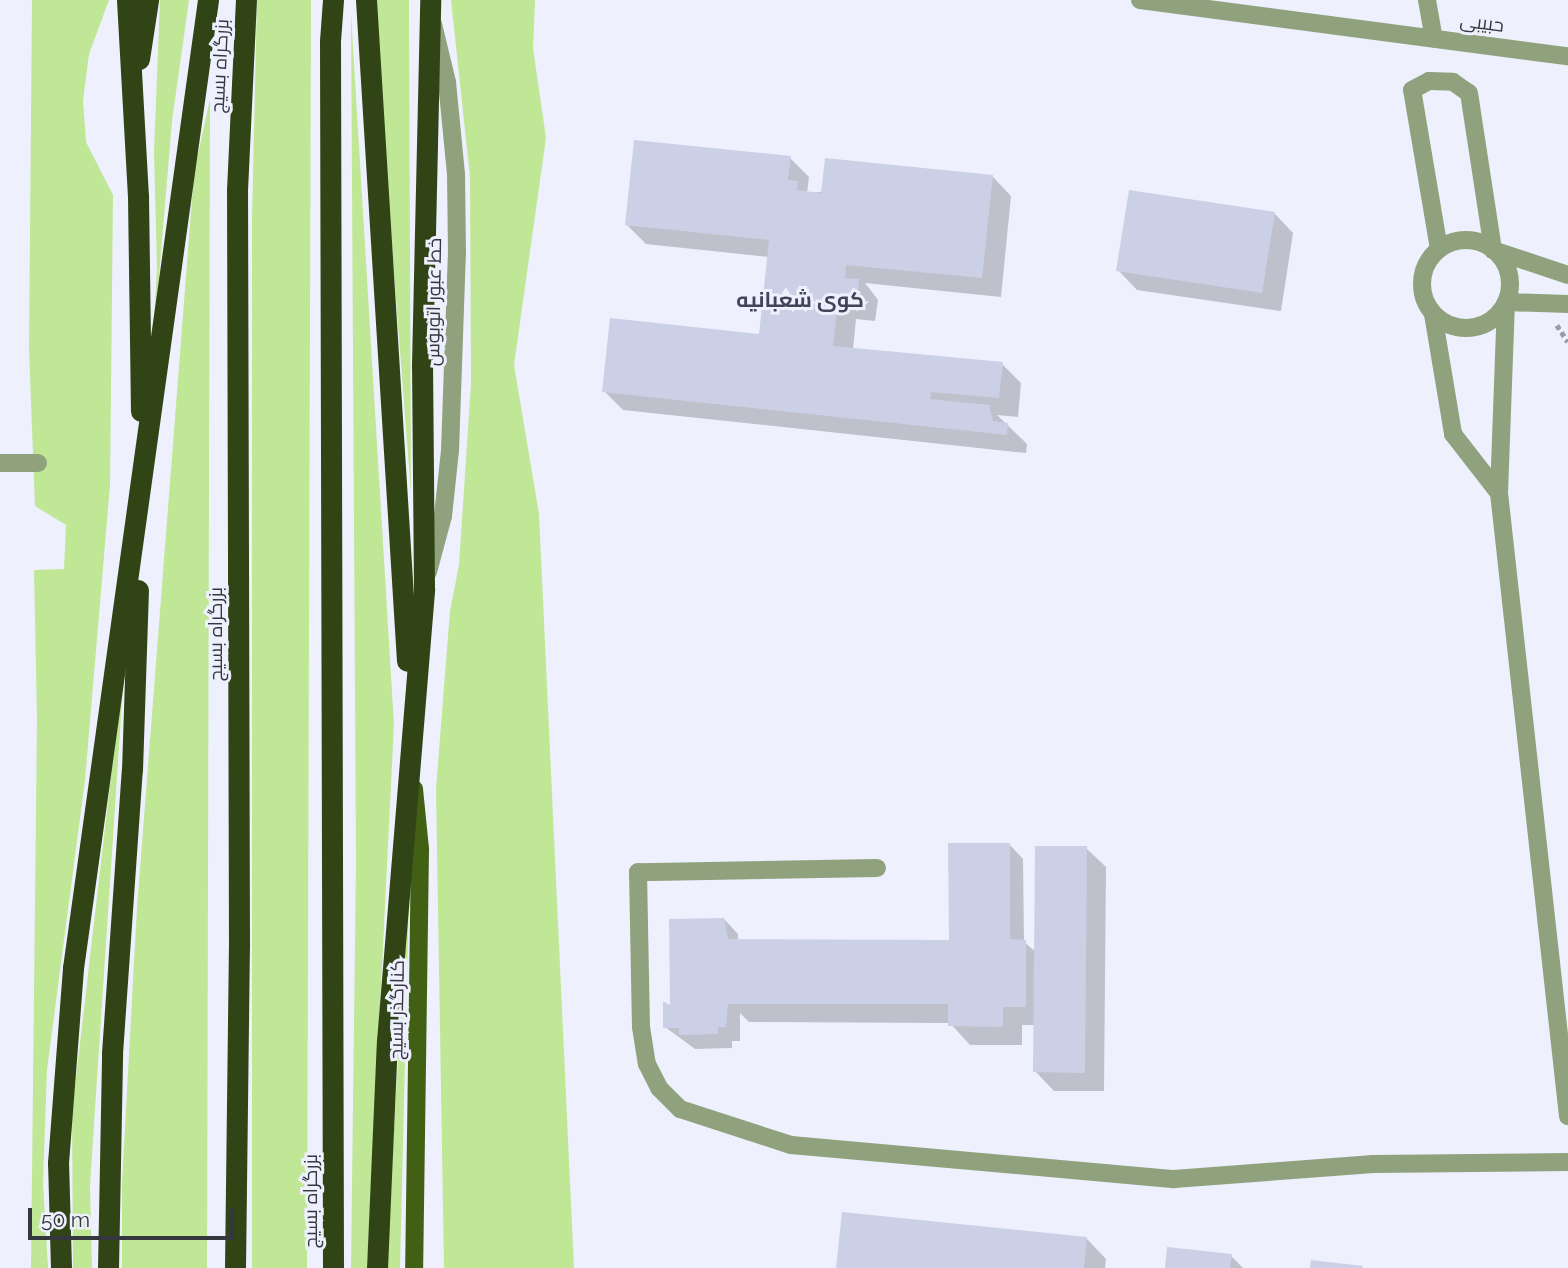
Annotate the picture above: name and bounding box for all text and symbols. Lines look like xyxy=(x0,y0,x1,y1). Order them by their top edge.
street label: حبیبی xyxy=(1459,9,1505,37)
street label: بزرگراه بسیج xyxy=(206,18,234,114)
street label: خط عبور اتوبوس xyxy=(421,238,447,366)
district label: کوی شعبانیه xyxy=(736,287,864,313)
street label: بزرگراه بسیج xyxy=(205,587,227,681)
street label: کنارگذر بسیج xyxy=(385,960,409,1060)
street label: بزرگراه بسیج xyxy=(300,1154,322,1248)
scale bar xyxy=(32,1194,238,1238)
text: 50 m xyxy=(41,1207,90,1232)

